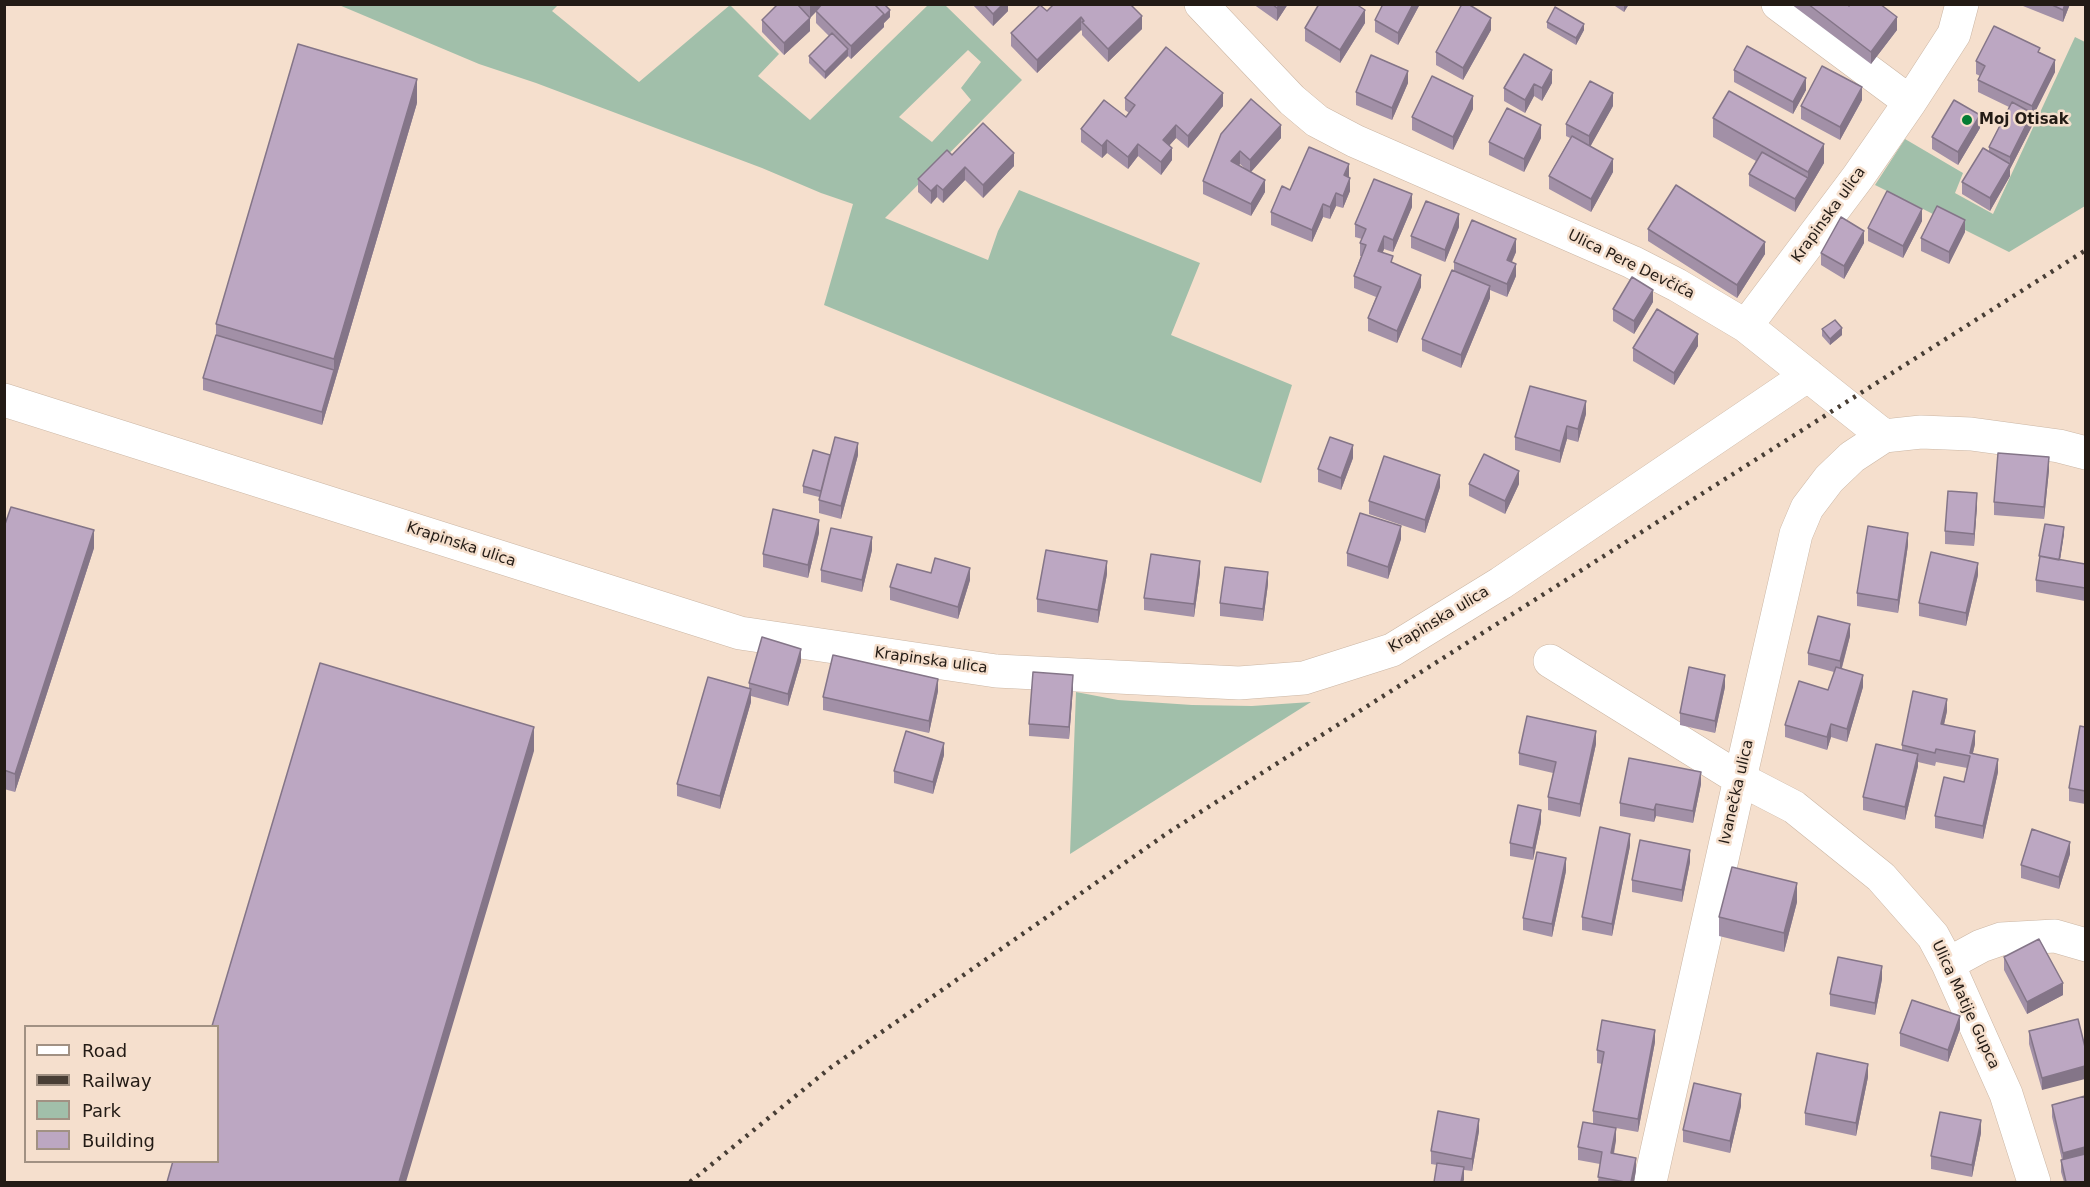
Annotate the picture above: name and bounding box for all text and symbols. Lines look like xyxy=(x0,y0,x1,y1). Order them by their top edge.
place label: Moj Otisak xyxy=(1979,111,2069,129)
marker: Moj Otisak xyxy=(1960,113,1974,127)
street label: Krapinska ulica xyxy=(1788,164,1870,266)
street label: Ulica Pere Devčića xyxy=(1565,227,1697,303)
street label: Krapinska ulica xyxy=(404,519,518,571)
street label: Krapinska ulica xyxy=(1386,583,1492,657)
street label: Krapinska ulica xyxy=(873,644,989,678)
street label: Ivanečka ulica xyxy=(1716,738,1758,846)
street label: Ulica Matije Gupca xyxy=(1927,938,2003,1072)
legend xyxy=(24,1025,219,1163)
text: Road xyxy=(82,1040,127,1061)
text: Railway xyxy=(82,1070,152,1091)
text: Park xyxy=(82,1100,121,1121)
text: Building xyxy=(82,1130,155,1151)

